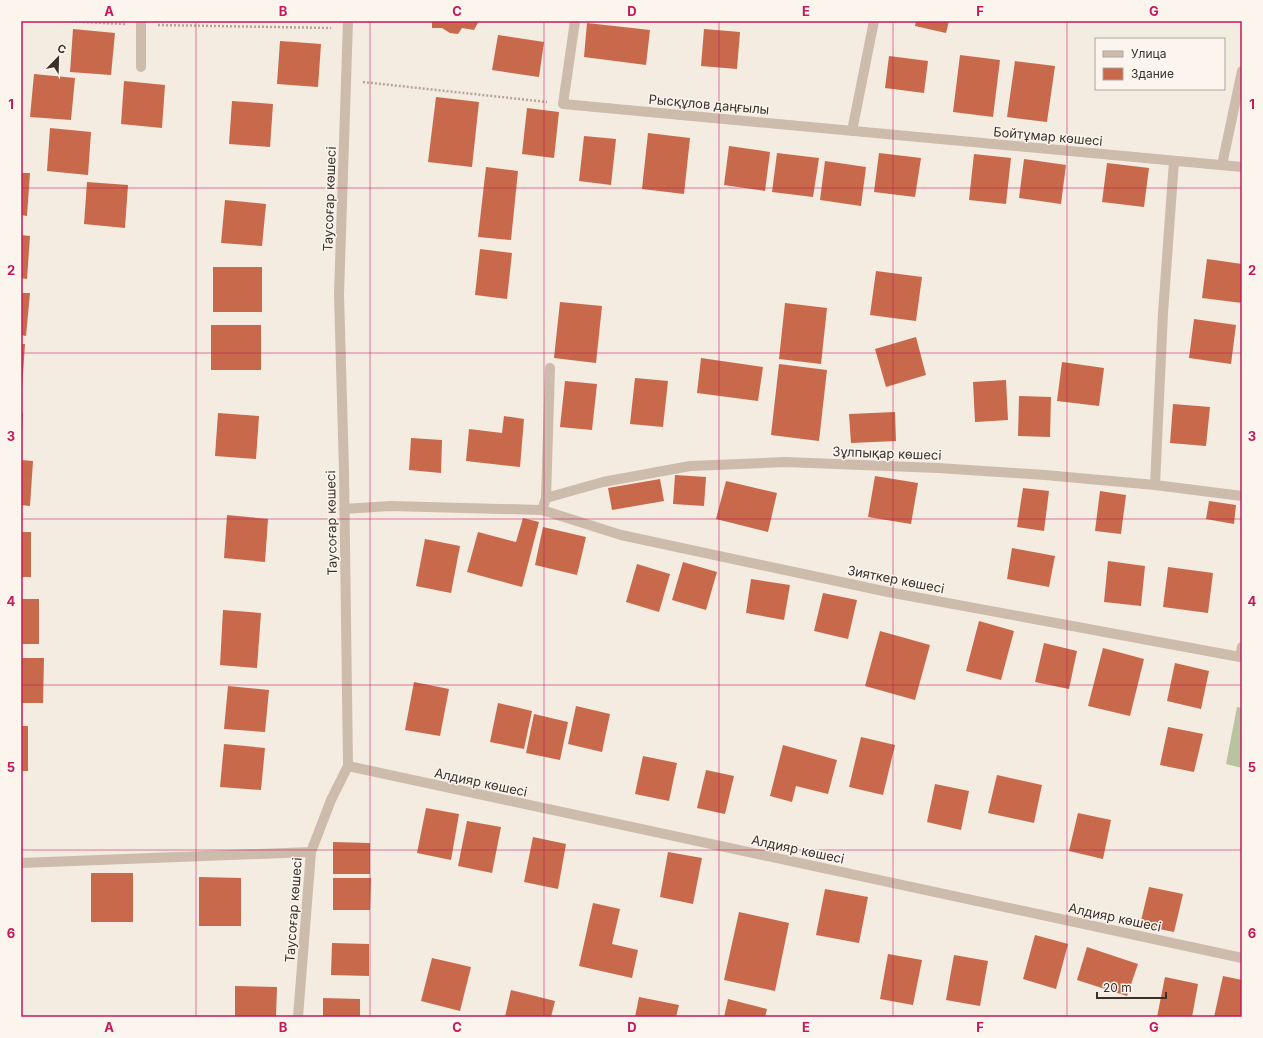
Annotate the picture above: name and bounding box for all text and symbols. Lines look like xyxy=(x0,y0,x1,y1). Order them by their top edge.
text: A xyxy=(104,3,114,19)
text: B xyxy=(279,3,288,19)
text: C xyxy=(452,3,462,19)
text: D xyxy=(627,3,637,19)
text: E xyxy=(802,3,810,19)
text: F xyxy=(976,3,984,19)
text: G xyxy=(1149,3,1159,19)
north arrow xyxy=(38,38,78,78)
legend xyxy=(1095,38,1225,90)
text: С xyxy=(55,41,68,57)
text: Улица xyxy=(1131,46,1166,61)
text: Здание xyxy=(1131,66,1174,81)
street label: Рысқұлов даңғылы xyxy=(648,91,770,117)
text: 1 xyxy=(8,96,14,112)
text: 1 xyxy=(1249,96,1255,112)
street label: Бойтұмар көшесі xyxy=(993,123,1103,149)
street label: Тауcоғар көшесі xyxy=(319,146,339,252)
text: 2 xyxy=(7,262,15,278)
text: 2 xyxy=(1248,262,1256,278)
text: 3 xyxy=(7,428,15,444)
text: 3 xyxy=(1248,428,1256,444)
street label: Зұлпықар көшесі xyxy=(832,443,942,463)
street label: Тауcоғар көшесі xyxy=(322,470,340,576)
street label: Зияткер көшесі xyxy=(846,562,946,596)
text: 4 xyxy=(7,593,16,609)
text: 4 xyxy=(1248,593,1257,609)
text: 5 xyxy=(7,759,15,775)
text: 5 xyxy=(1248,759,1256,775)
street label: Алдияр көшесі xyxy=(433,764,529,800)
street label: Алдияр көшесі xyxy=(750,831,846,867)
street label: Тауcоғар көшесі xyxy=(281,857,305,963)
street label: Алдияр көшесі xyxy=(1067,899,1163,935)
text: 6 xyxy=(7,925,15,941)
text: 6 xyxy=(1248,925,1256,941)
scale bar xyxy=(1097,974,1166,1000)
text: 20 m xyxy=(1103,980,1132,995)
text: A xyxy=(104,1019,114,1035)
text: B xyxy=(279,1019,288,1035)
text: C xyxy=(452,1019,462,1035)
text: D xyxy=(627,1019,637,1035)
text: E xyxy=(802,1019,810,1035)
text: F xyxy=(976,1019,984,1035)
text: G xyxy=(1149,1019,1159,1035)

